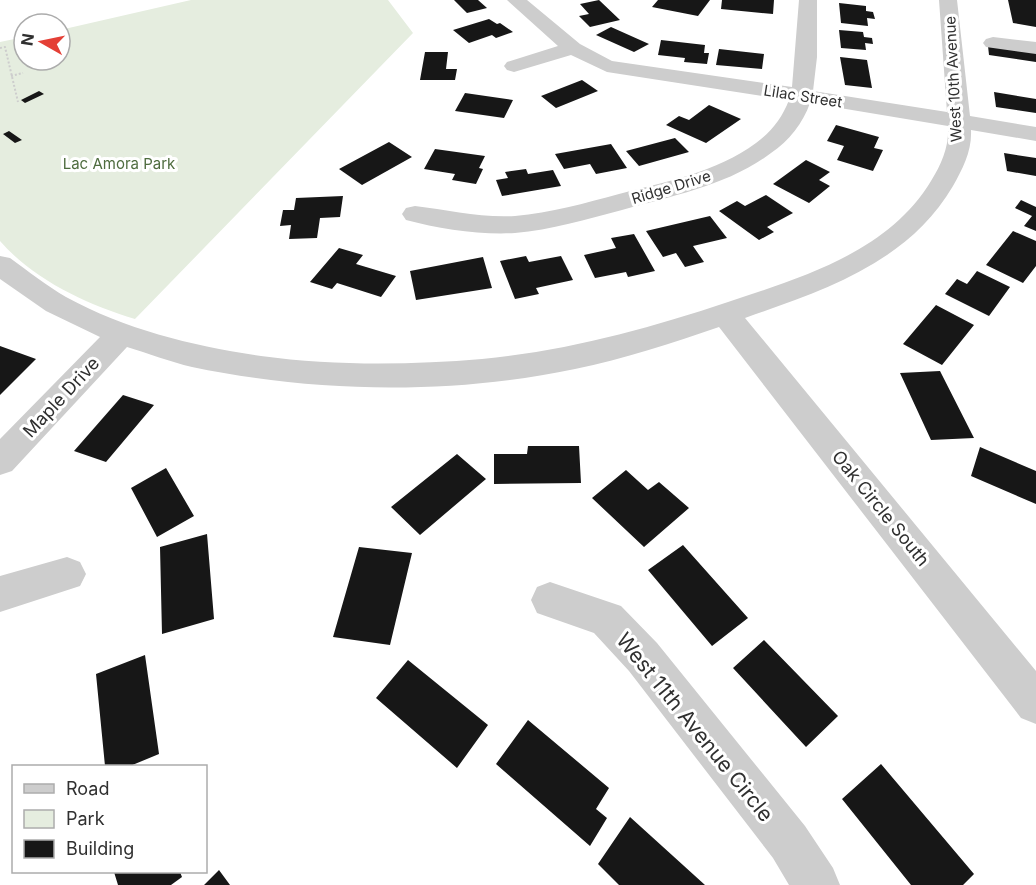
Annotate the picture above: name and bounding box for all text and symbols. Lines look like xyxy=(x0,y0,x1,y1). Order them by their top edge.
north arrow xyxy=(12,12,72,72)
street label: West 10th Avenue xyxy=(940,15,966,143)
text: N xyxy=(16,32,38,47)
street label: Lilac Street xyxy=(762,80,844,112)
park label: Lac Amora Park xyxy=(63,154,176,173)
street label: Ridge Drive xyxy=(629,166,713,208)
street label: Maple Drive xyxy=(19,353,103,441)
street label: Oak Circle South xyxy=(828,446,934,570)
street label: West 11th Avenue Circle xyxy=(611,628,779,826)
legend xyxy=(12,765,207,873)
text: Road xyxy=(66,778,109,799)
text: Park xyxy=(66,808,105,829)
text: Building xyxy=(66,838,134,859)

